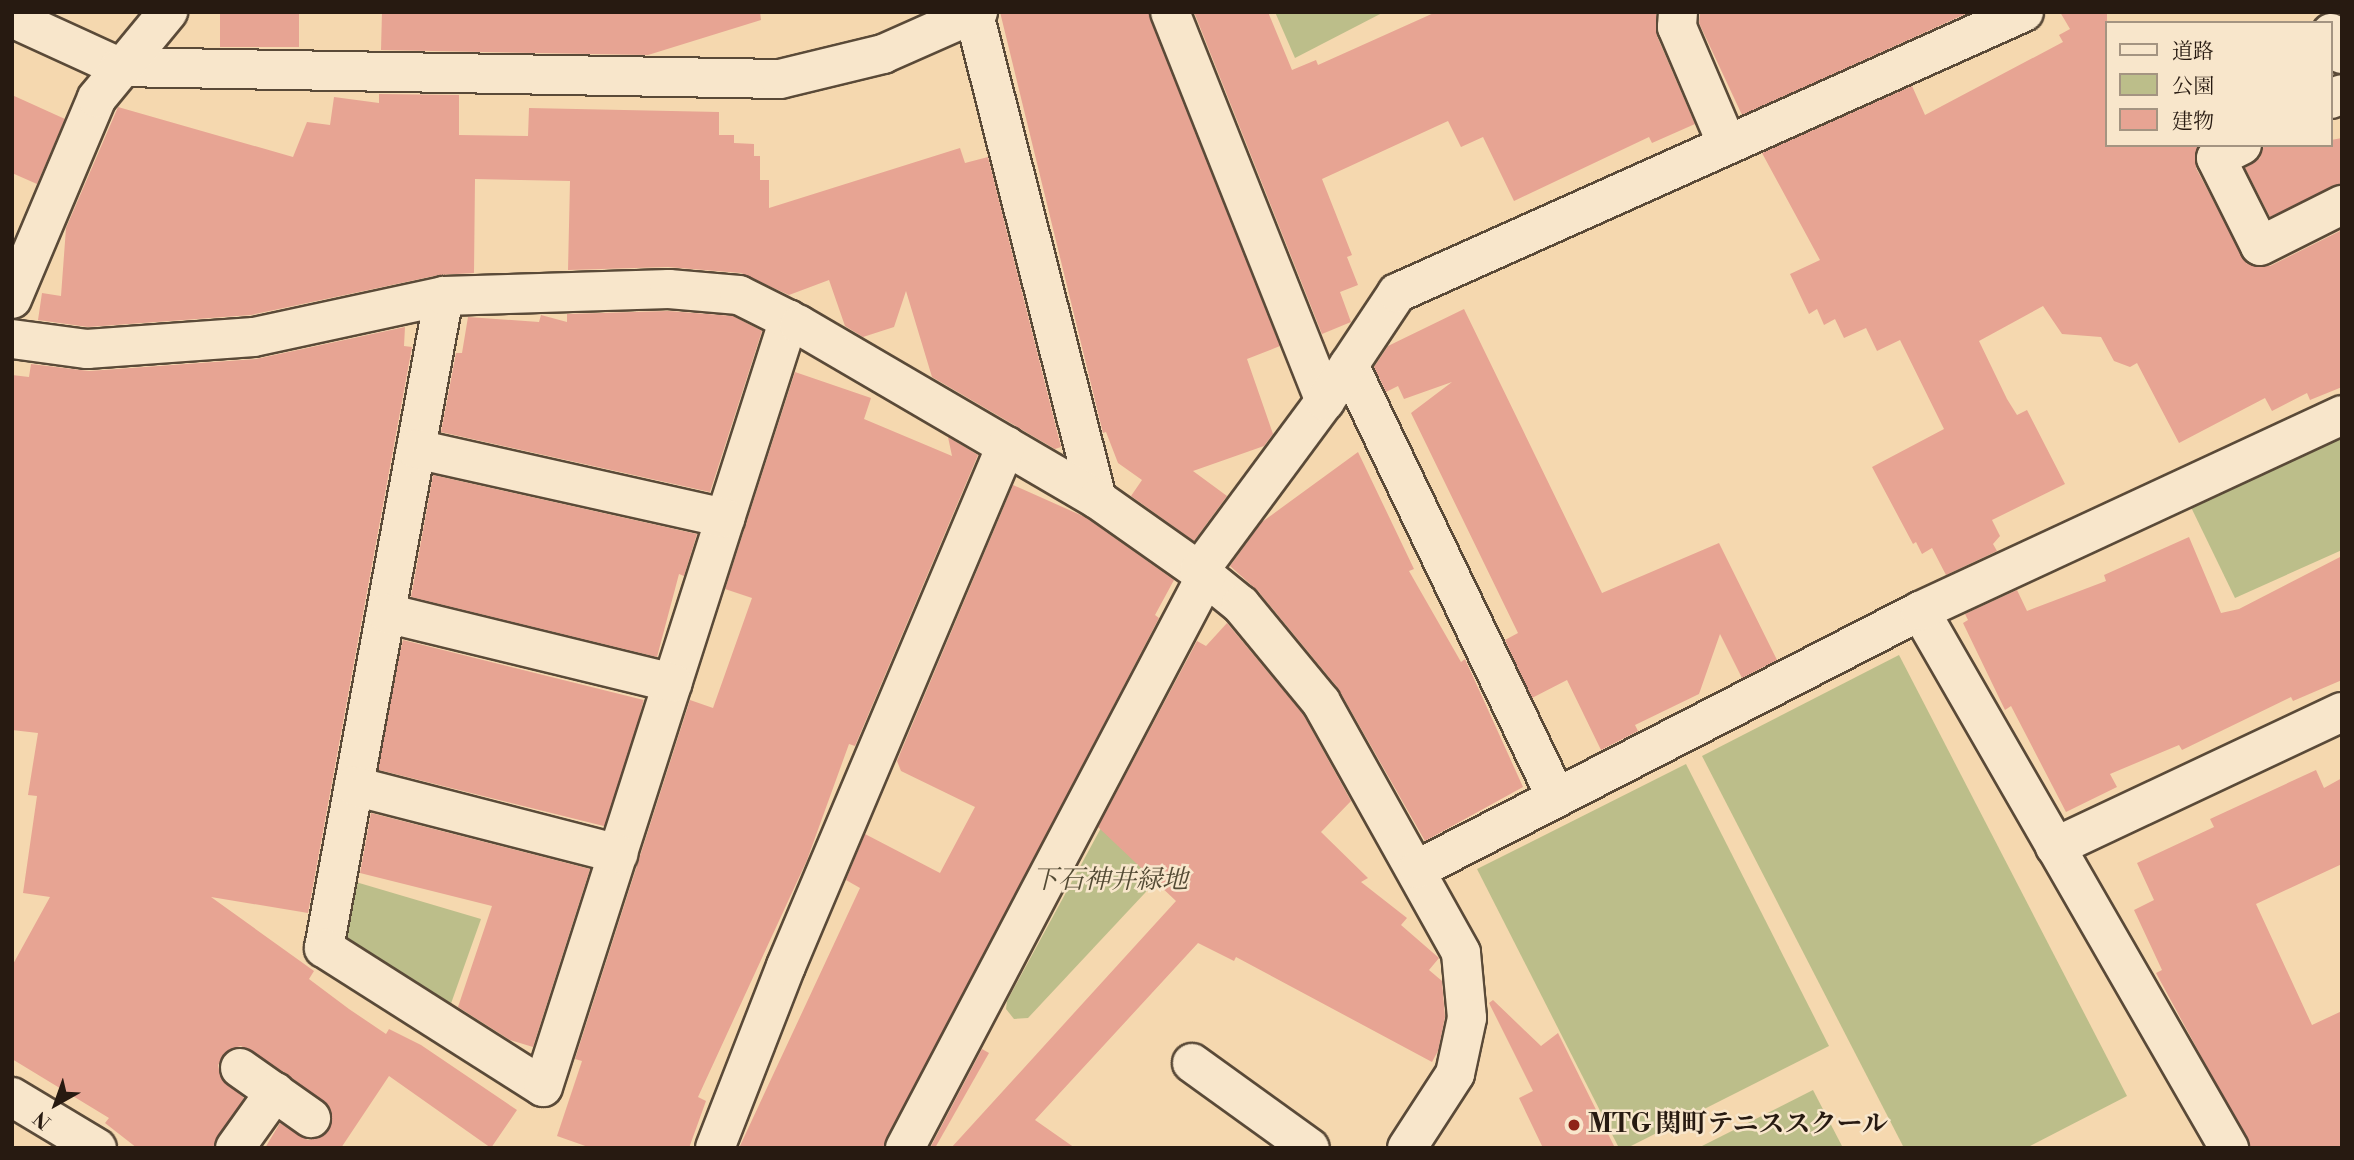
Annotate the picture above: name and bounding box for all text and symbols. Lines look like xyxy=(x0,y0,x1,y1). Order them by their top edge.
legend xyxy=(2106,21,2333,147)
text: 道路 xyxy=(2172,39,2214,65)
text: 公園 xyxy=(2172,74,2214,100)
text: 建物 xyxy=(2172,109,2214,135)
park label: 下石神井緑地 xyxy=(1032,865,1188,897)
north arrow xyxy=(21,1069,91,1139)
text: N xyxy=(29,1106,56,1134)
place label: MTG 関町テニススクール xyxy=(1588,1109,1890,1141)
marker: MTG 関町テニススクール xyxy=(1566,1117,1582,1133)

